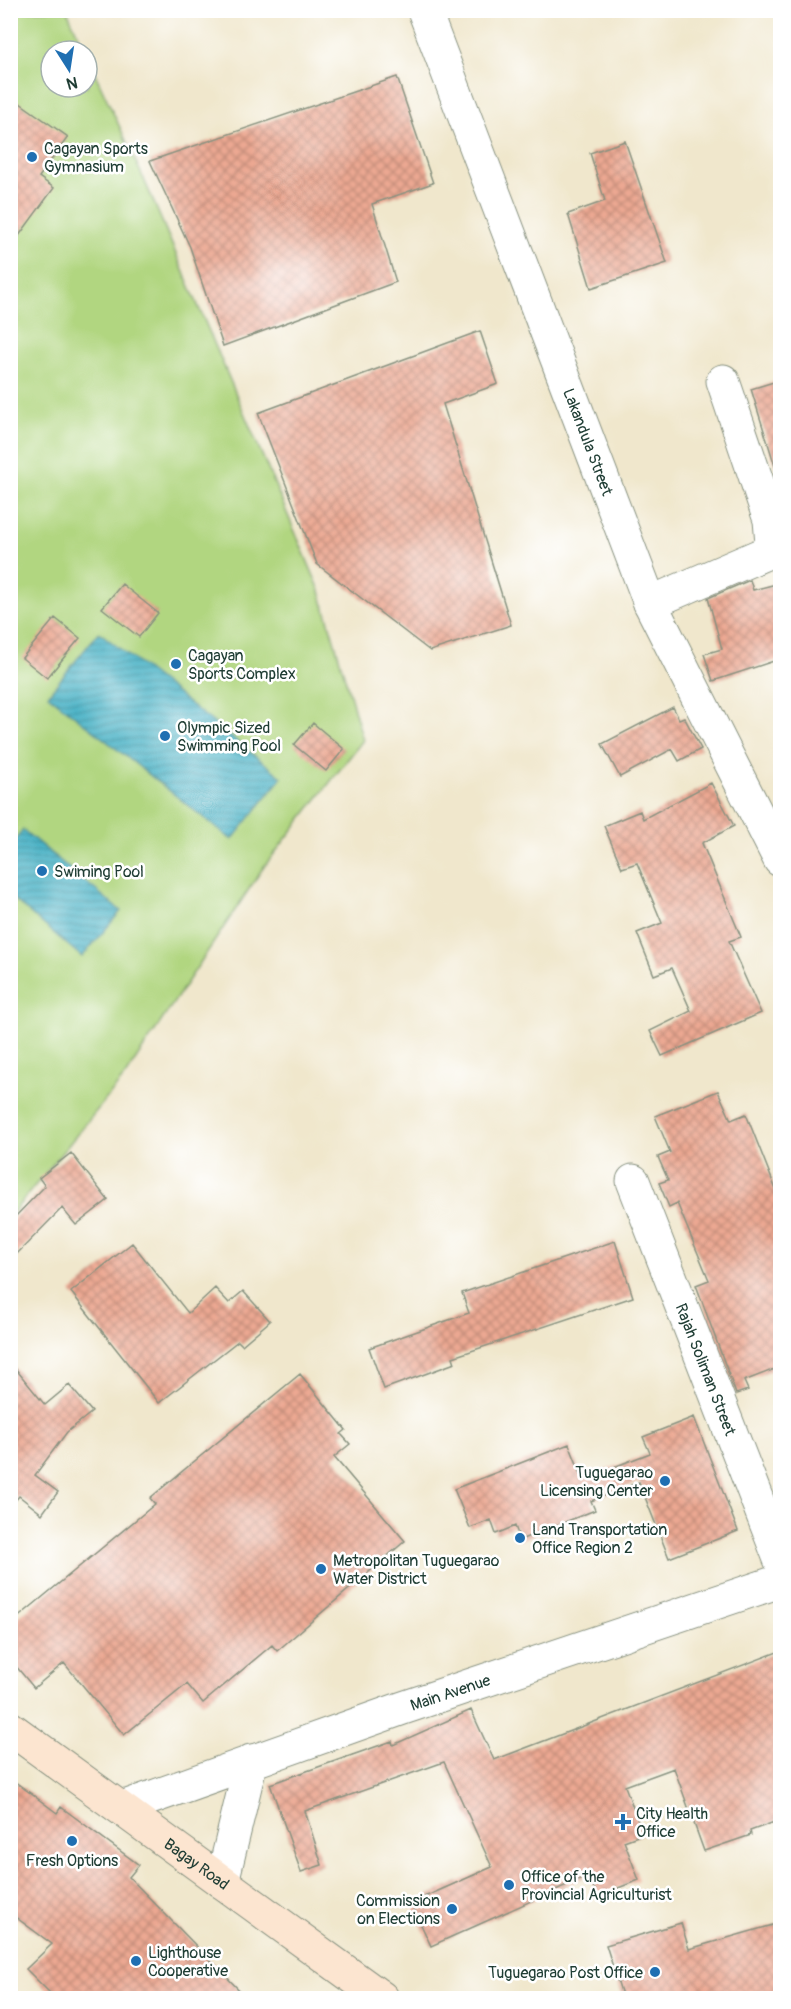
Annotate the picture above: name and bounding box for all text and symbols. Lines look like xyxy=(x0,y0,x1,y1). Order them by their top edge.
north arrow xyxy=(39,39,99,99)
text: N xyxy=(64,72,79,94)
place label: Cagayan Sports Gymnasium xyxy=(44,139,148,177)
marker: Cagayan Sports Gymnasium xyxy=(25,150,39,164)
street label: Lakandula Street xyxy=(558,386,617,499)
place label: Cagayan Sports Complex xyxy=(188,646,296,684)
marker: Cagayan Sports Complex xyxy=(169,657,183,671)
place label: Olympic Sized Swimming Pool xyxy=(177,718,281,756)
marker: Olympic Sized Swimming Pool xyxy=(158,729,172,743)
place label: Swiming Pool xyxy=(54,862,144,882)
marker: Swiming Pool xyxy=(35,864,49,878)
street label: Rajah Soliman Street xyxy=(671,1301,740,1439)
place label: Tuguegarao Licensing Center xyxy=(540,1463,653,1501)
marker: Tuguegarao Licensing Center xyxy=(658,1474,672,1488)
place label: Land Transportation Office Region 2 xyxy=(532,1520,667,1558)
marker: Land Transportation Office Region 2 xyxy=(513,1531,527,1545)
place label: Metropolitan Tuguegarao Water District xyxy=(333,1551,500,1589)
marker: Metropolitan Tuguegarao Water District xyxy=(314,1562,328,1576)
street label: Main Avenue xyxy=(408,1670,493,1716)
place label: City Health Office xyxy=(636,1804,708,1842)
marker: City Health Office xyxy=(614,1813,632,1831)
marker: Fresh Options xyxy=(65,1834,79,1848)
street label: Bagay Road xyxy=(160,1834,233,1895)
place label: Fresh Options xyxy=(26,1851,118,1871)
place label: Office of the Provincial Agriculturist xyxy=(521,1867,672,1905)
marker: Office of the Provincial Agriculturist xyxy=(502,1878,516,1892)
place label: Commission on Elections xyxy=(356,1891,440,1929)
marker: Commission on Elections xyxy=(445,1902,459,1916)
place label: Lighthouse Cooperative xyxy=(148,1943,228,1981)
marker: Lighthouse Cooperative xyxy=(129,1954,143,1968)
place label: Tuguegarao Post Office xyxy=(488,1963,643,1983)
marker: Tuguegarao Post Office xyxy=(648,1965,662,1979)

